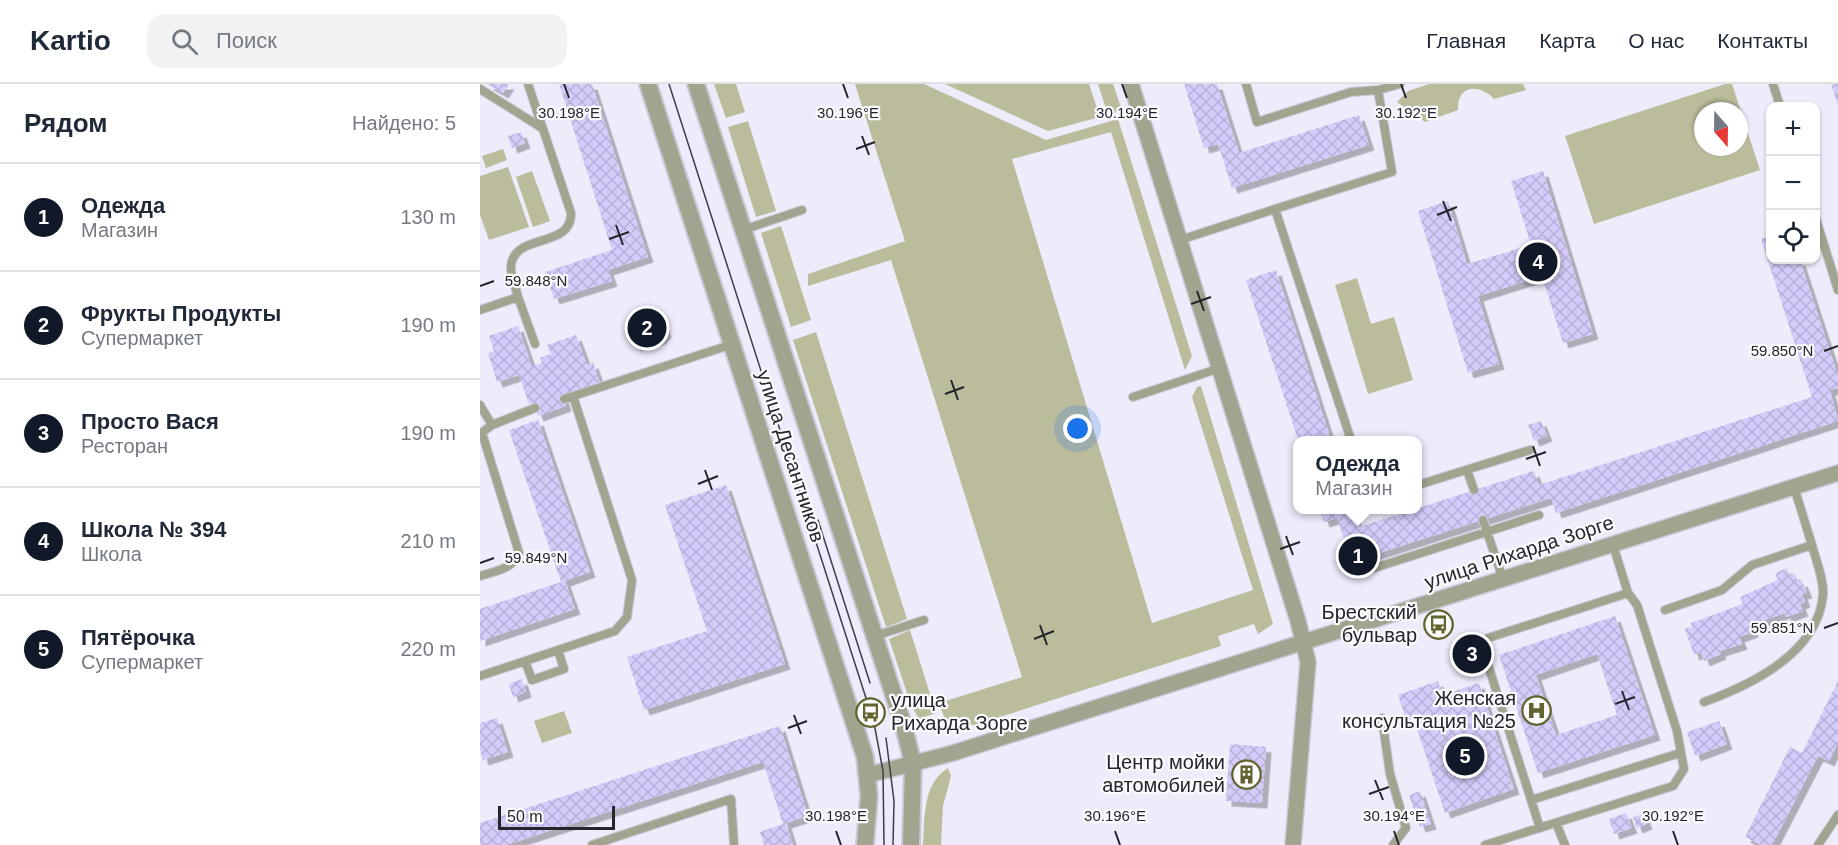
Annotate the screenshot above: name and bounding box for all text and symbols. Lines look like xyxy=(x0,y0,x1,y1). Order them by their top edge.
search box xyxy=(147,14,567,68)
text: Kartio xyxy=(30,25,111,56)
icon: search xyxy=(168,25,201,58)
text: Поиск xyxy=(216,28,277,53)
text: Главная xyxy=(1426,29,1506,52)
text: Карта xyxy=(1539,29,1595,52)
text: О нас xyxy=(1628,29,1684,52)
text: Контакты xyxy=(1717,29,1808,52)
north arrow xyxy=(1694,102,1748,156)
map controls xyxy=(1766,102,1820,264)
button: + xyxy=(1766,102,1820,156)
text: 30.198°E xyxy=(538,104,600,121)
text: 30.196°E xyxy=(817,104,879,121)
text: 30.194°E xyxy=(1096,104,1158,121)
text: 30.192°E xyxy=(1375,104,1437,121)
text: Рядом xyxy=(24,108,107,138)
text: Найдено: 5 xyxy=(352,112,456,134)
button: − xyxy=(1766,156,1820,210)
text: Одежда xyxy=(81,193,165,218)
text: 1 xyxy=(38,206,49,228)
text: 130 m xyxy=(400,206,456,228)
button: locate xyxy=(1766,210,1820,264)
text: Магазин xyxy=(81,219,158,241)
pin: 4 xyxy=(1518,240,1558,285)
text: 59.848°N xyxy=(505,272,567,289)
text: Фрукты Продукты xyxy=(81,301,281,326)
pin: 2 xyxy=(628,306,666,350)
text: 2 xyxy=(38,314,49,336)
text: 190 m xyxy=(400,314,456,336)
text: Супермаркет xyxy=(81,327,203,349)
text: 59.850°N xyxy=(1751,342,1813,359)
street label: улица Десантников xyxy=(753,367,829,545)
text: Просто Вася xyxy=(81,409,219,434)
your location xyxy=(1063,414,1092,443)
text: 3 xyxy=(38,422,49,444)
text: 190 m xyxy=(400,422,456,444)
text: Ресторан xyxy=(81,435,168,457)
popup xyxy=(1293,436,1422,514)
text: Одежда xyxy=(1315,451,1400,476)
text: Магазин xyxy=(1315,477,1393,499)
street label: улица Рихарда Зорге xyxy=(1422,511,1616,593)
text: Школа № 394 xyxy=(81,517,226,542)
text: 4 xyxy=(38,530,49,552)
text: 210 m xyxy=(400,530,456,552)
pin: 1 xyxy=(1338,534,1378,578)
text: Школа xyxy=(81,543,142,565)
text: 59.849°N xyxy=(505,549,567,566)
place label: Брестский бульвар xyxy=(1322,601,1417,646)
bus stop icon: Брестский бульвар xyxy=(1422,608,1454,640)
text: 59.851°N xyxy=(1751,619,1813,636)
text: Пятёрочка xyxy=(81,625,195,650)
pin: 3 xyxy=(1452,632,1492,676)
text: 5 xyxy=(38,638,49,660)
text: 220 m xyxy=(400,638,456,660)
text: Супермаркет xyxy=(81,651,203,673)
place label: Женская консультация №25 xyxy=(1342,687,1516,732)
place label: улица Рихарда Зорге xyxy=(891,689,1028,734)
hospital icon: Женская консультация №25 xyxy=(1521,694,1553,726)
bus stop icon: улица Рихарда Зорге xyxy=(854,696,886,728)
pin: 5 xyxy=(1446,734,1484,778)
place label: Центр мойки автомобилей xyxy=(1102,751,1225,796)
building icon: Центр мойки автомобилей xyxy=(1230,758,1262,790)
scale bar xyxy=(498,803,615,830)
text: 30.198°E xyxy=(805,807,867,824)
text: 30.196°E xyxy=(1084,807,1146,824)
text: 30.194°E xyxy=(1363,807,1425,824)
text: 30.192°E xyxy=(1642,807,1704,824)
text: 50 m xyxy=(507,808,543,825)

